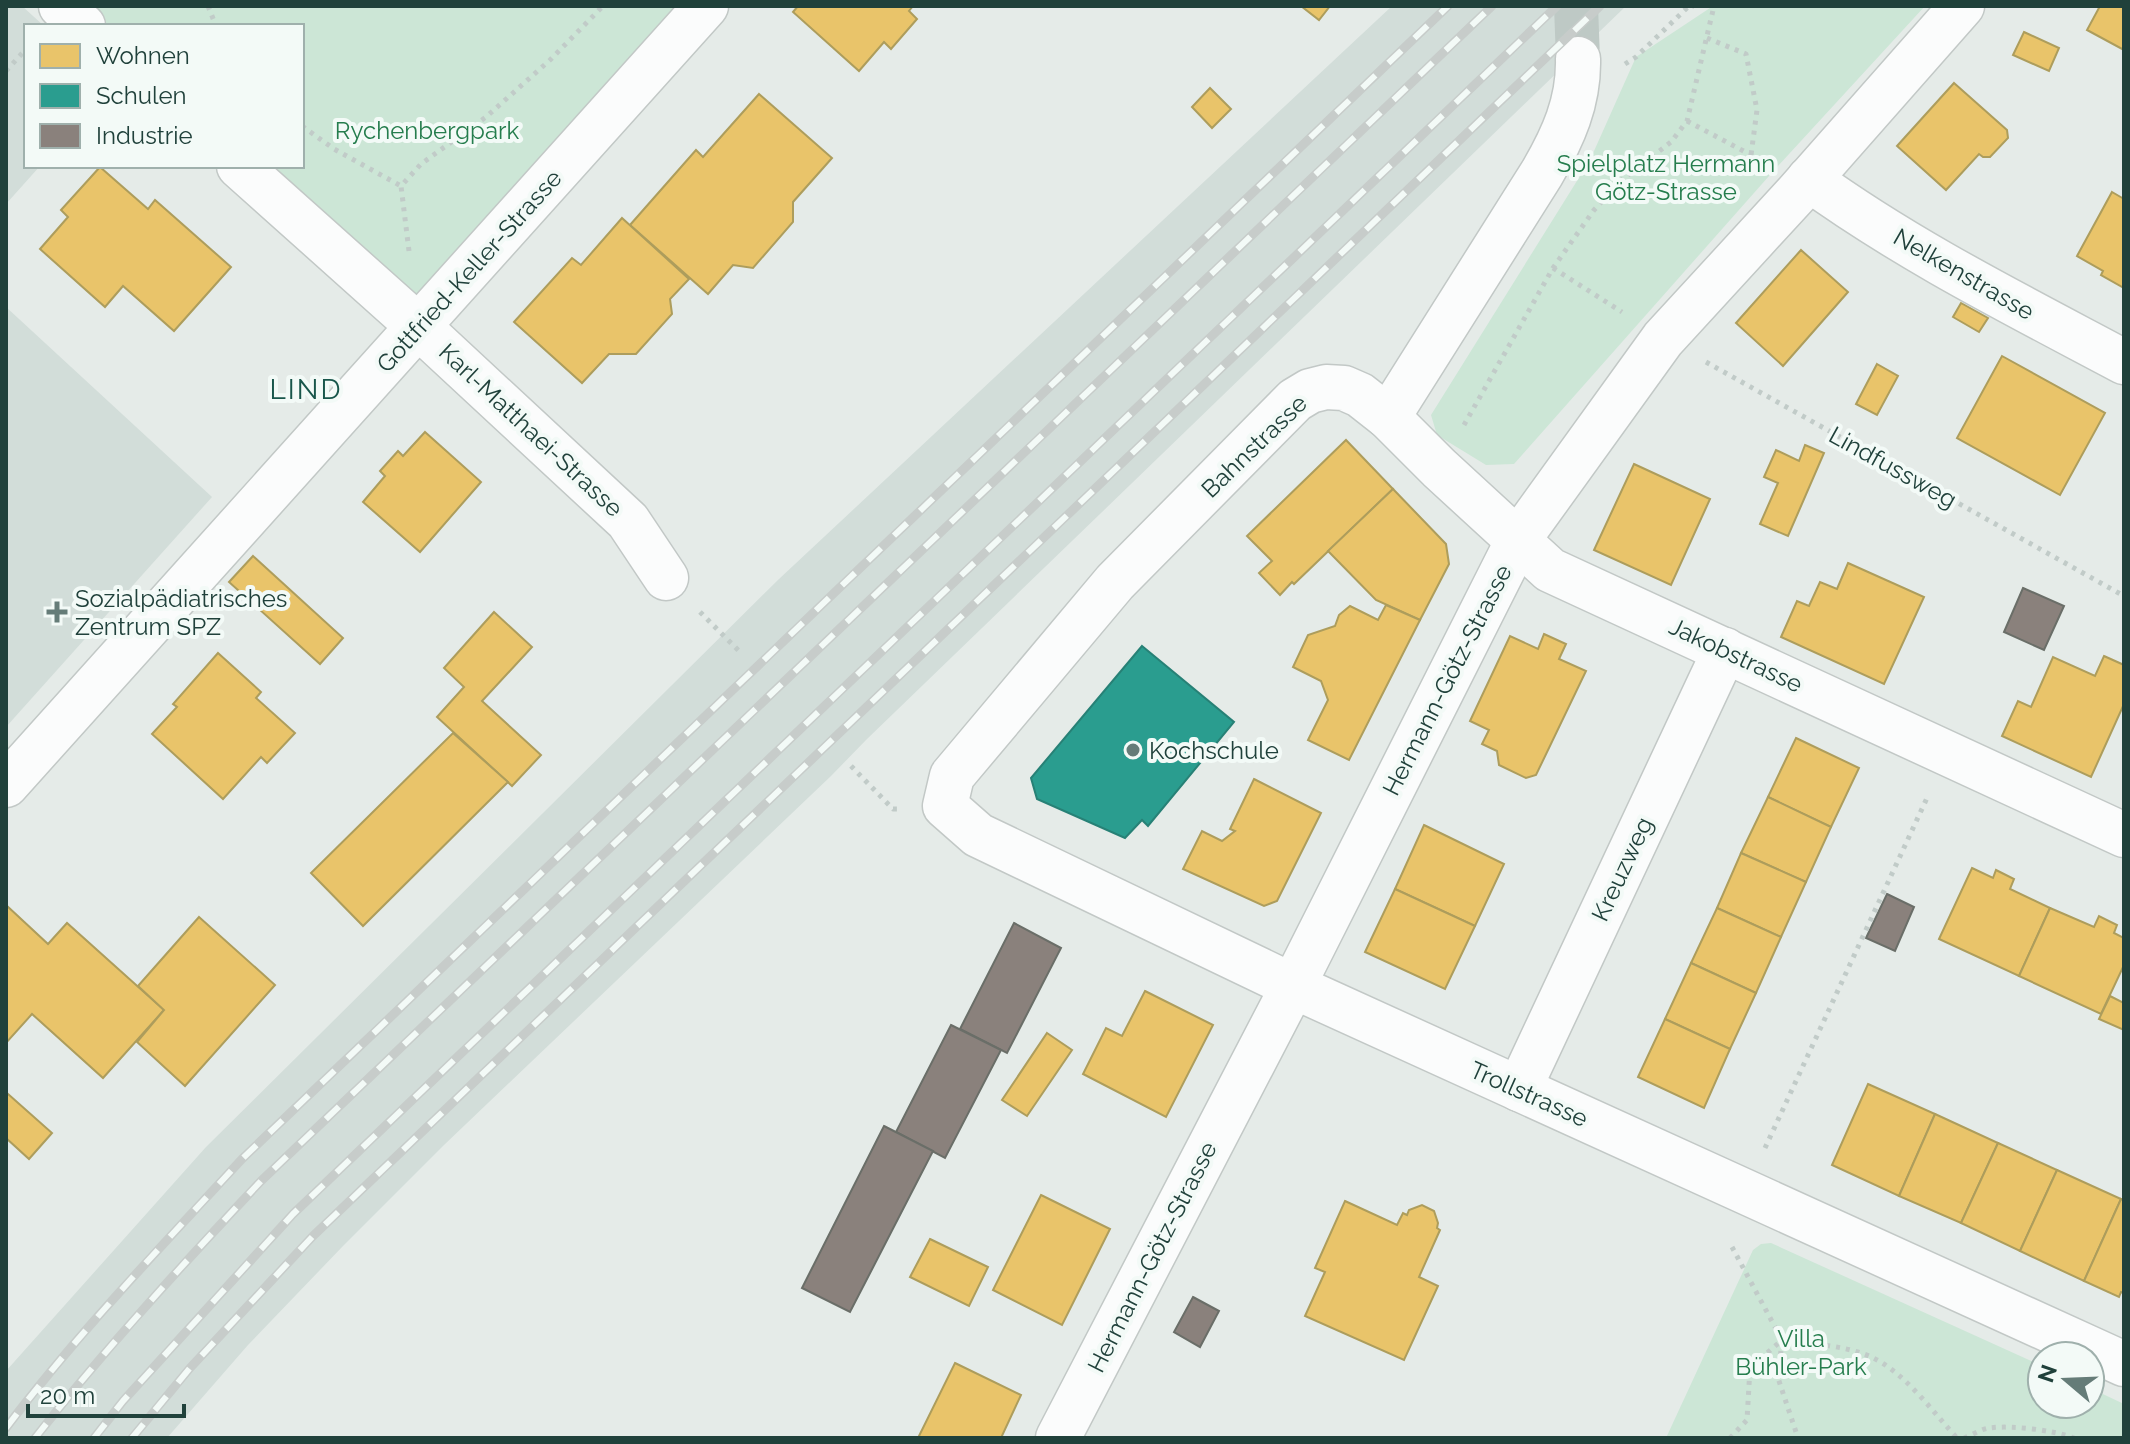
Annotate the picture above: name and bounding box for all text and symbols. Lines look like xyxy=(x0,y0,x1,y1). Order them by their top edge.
legend xyxy=(24,24,304,168)
text: Wohnen xyxy=(96,41,190,70)
text: Schulen xyxy=(96,81,187,110)
park label: Rychenbergpark xyxy=(335,116,519,145)
text: Industrie xyxy=(96,121,193,150)
park label: Spielplatz Hermann Götz-Strasse xyxy=(1557,149,1775,206)
street label: Gottfried-Keller-Strasse xyxy=(370,164,568,378)
street label: Nelkenstrasse xyxy=(1889,222,2039,326)
street label: Karl-Matthaei-Strasse xyxy=(433,337,629,523)
district label: LIND xyxy=(270,373,342,406)
street label: Bahnstrasse xyxy=(1195,389,1313,503)
street label: Lindfussweg xyxy=(1824,420,1962,514)
street label: Hermann-Götz-Strasse xyxy=(1376,560,1518,800)
place label: Sozialpädiatrisches Zentrum SPZ xyxy=(75,584,287,641)
marker: Sozialpädiatrisches Zentrum SPZ xyxy=(46,601,68,623)
street label: Jakobstrasse xyxy=(1665,611,1807,699)
place label: Kochschule xyxy=(1149,736,1279,765)
marker: Kochschule xyxy=(1124,741,1142,759)
street label: Kreuzweg xyxy=(1585,812,1659,926)
street label: Trollstrasse xyxy=(1465,1055,1593,1133)
street label: Hermann-Götz-Strasse xyxy=(1081,1137,1223,1377)
park label: Villa Bühler-Park xyxy=(1735,1324,1867,1381)
north arrow xyxy=(2026,1340,2106,1420)
text: N xyxy=(2032,1361,2062,1386)
scale bar xyxy=(28,1368,184,1418)
text: 20 m xyxy=(40,1381,95,1410)

